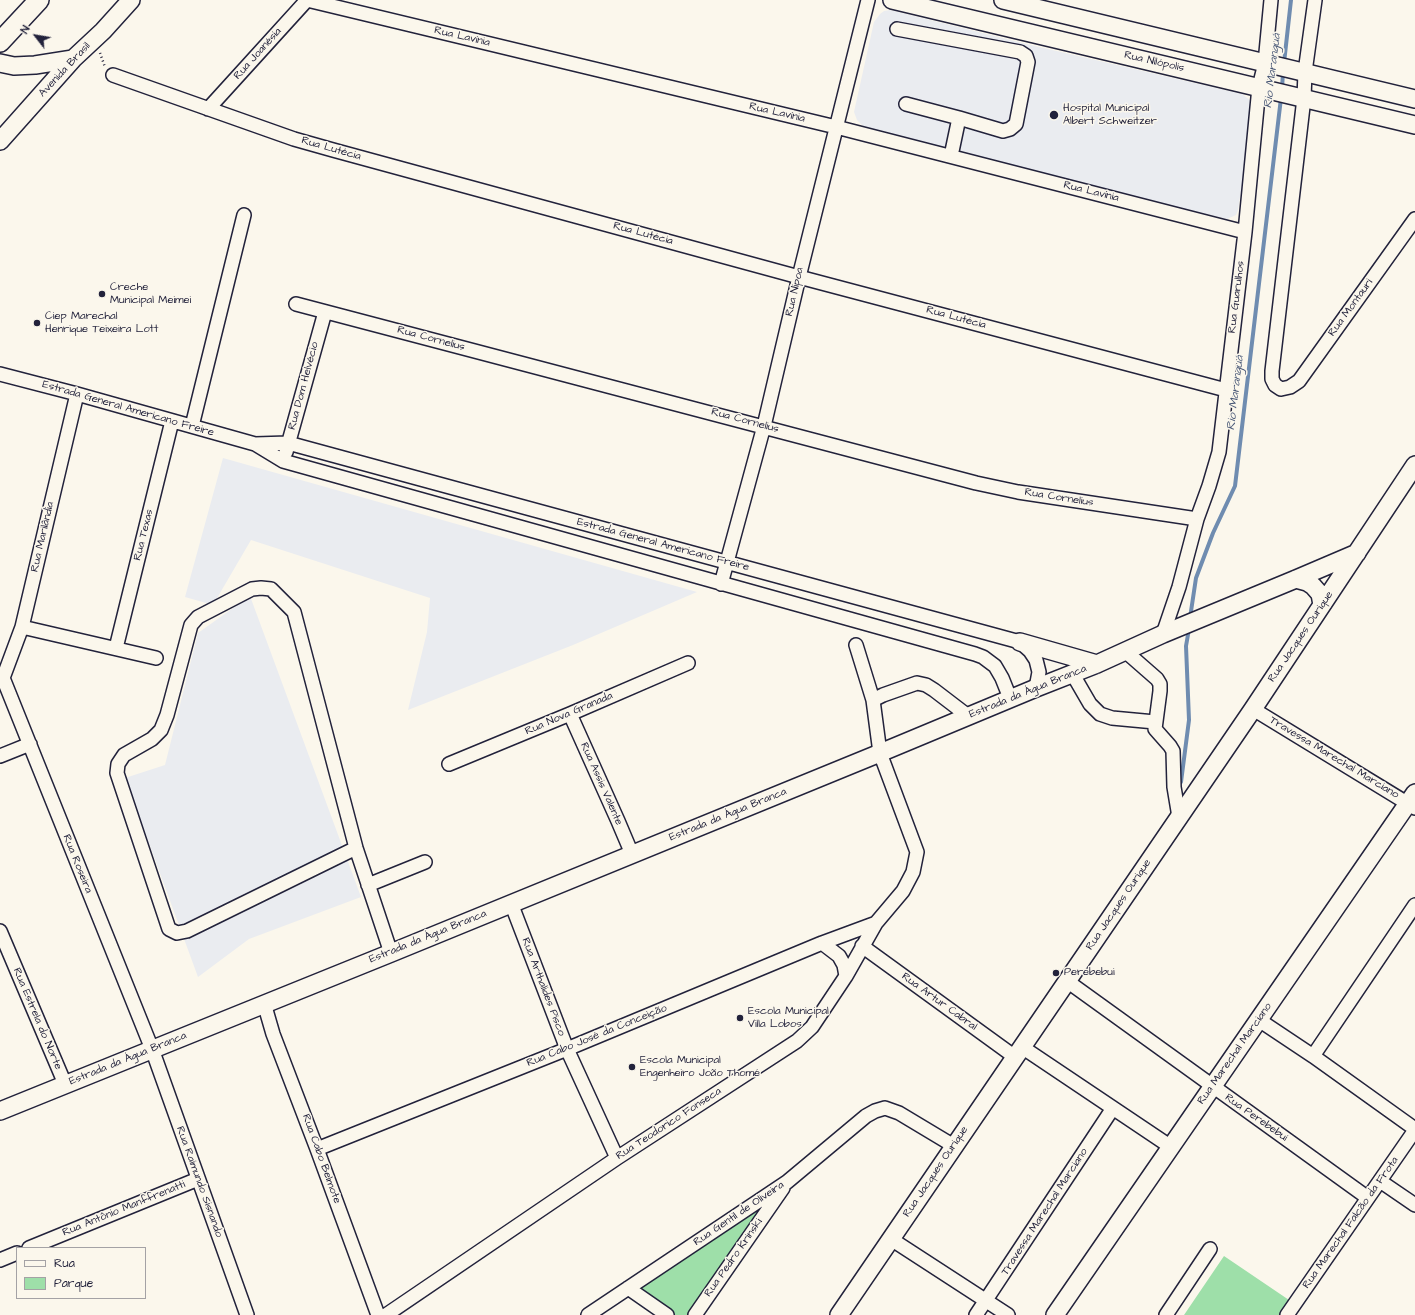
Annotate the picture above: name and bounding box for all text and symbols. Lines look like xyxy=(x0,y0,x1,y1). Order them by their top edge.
north arrow xyxy=(16,16,56,56)
text: N xyxy=(17,23,33,36)
street label: Rua Lavínia xyxy=(433,24,491,50)
street label: Rua Joanésia xyxy=(231,25,285,83)
water label: Rio Maranguá xyxy=(1261,33,1285,109)
street label: Avenida Brasil xyxy=(36,40,94,100)
street label: Rua Nilópolis xyxy=(1123,49,1185,75)
street label: Rua Lavínia xyxy=(748,100,806,126)
place label: Hospital Municipal Albert Schweitzer xyxy=(1063,102,1157,128)
marker: Hospital Municipal Albert Schweitzer xyxy=(1048,109,1060,121)
street label: Rua Lutécia xyxy=(300,134,362,164)
street label: Rua Lavínia xyxy=(1062,179,1120,205)
street label: Rua Lutécia xyxy=(612,220,674,248)
street label: Rua Guarulhos xyxy=(1226,260,1248,334)
street label: Rua Nipoa xyxy=(783,266,807,318)
street label: Rua Montauri xyxy=(1326,277,1376,339)
place label: Creche Municipal Meimei xyxy=(110,281,191,307)
marker: Creche Municipal Meimei xyxy=(97,289,107,299)
street label: Rua Lutécia xyxy=(925,304,987,332)
place label: Ciep Marechal Henrique Teixeira Lott xyxy=(45,310,158,336)
marker: Ciep Marechal Henrique Teixeira Lott xyxy=(32,318,42,328)
street label: Rua Cornelius xyxy=(396,324,466,354)
street label: Rua Dom Helvécio xyxy=(286,341,322,431)
water label: Rio Maranguá xyxy=(1224,355,1248,431)
street label: Estrada General Americano Freire xyxy=(41,378,215,440)
street label: Rua Cornelius xyxy=(710,406,780,436)
street label: Rua Cornelius xyxy=(1024,486,1094,510)
street label: Rua Marilândia xyxy=(29,501,57,573)
street label: Rua Texas xyxy=(131,508,157,562)
street label: Estrada General Americano Freire xyxy=(575,516,751,574)
street label: Rua Jacques Ourique xyxy=(1266,589,1336,685)
street label: Estrada da Água Branca xyxy=(967,662,1089,722)
street label: Rua Nova Granada xyxy=(523,690,615,738)
street label: Travessa Marechal Marciano xyxy=(1267,714,1401,802)
street label: Rua Assis Valente xyxy=(577,741,625,827)
street label: Estrada da Água Branca xyxy=(667,785,789,845)
street label: Rua Roseira xyxy=(59,833,95,895)
street label: Rua Jacques Ourique xyxy=(1084,857,1154,953)
street label: Estrada da Água Branca xyxy=(367,907,489,967)
street label: Rua Arthalides Pisco xyxy=(518,936,568,1038)
street label: Rua Estrela do Norte xyxy=(10,966,64,1072)
place label: Perebebui xyxy=(1064,966,1115,980)
marker: Perebebui xyxy=(1051,968,1061,978)
street label: Rua Artur Cabral xyxy=(899,970,979,1034)
street label: Rua Marechal Marciano xyxy=(1195,1001,1275,1107)
street label: Rua Cabo José da Conceição xyxy=(525,1002,669,1070)
place label: Escola Municipal Villa Lobos xyxy=(748,1005,829,1031)
marker: Escola Municipal Villa Lobos xyxy=(735,1013,745,1023)
street label: Estrada da Água Branca xyxy=(67,1029,189,1089)
place label: Escola Municipal Engenheiro João Thomé xyxy=(640,1054,760,1080)
marker: Escola Municipal Engenheiro João Thomé xyxy=(627,1062,637,1072)
street label: Rua Teodorico Fonseca xyxy=(614,1085,724,1163)
street label: Rua Perebebui xyxy=(1222,1091,1290,1145)
street label: Rua Cabo Belmote xyxy=(299,1112,343,1206)
street label: Rua Jacques Ourique xyxy=(901,1124,971,1220)
street label: Rua Raimundo Sisnando xyxy=(173,1125,225,1239)
street label: Travessa Marechal Marciano xyxy=(999,1146,1091,1278)
street label: Rua Marechal Falcão da Frota xyxy=(1300,1155,1402,1291)
street label: Rua Antônio Manffrenatti xyxy=(61,1178,187,1240)
street label: Rua Gentil de Oliveira xyxy=(691,1179,787,1249)
street label: Rua Pedro Krinski xyxy=(702,1216,766,1300)
legend xyxy=(16,1247,146,1299)
text: Rua xyxy=(54,1255,75,1272)
text: Parque xyxy=(54,1275,93,1292)

